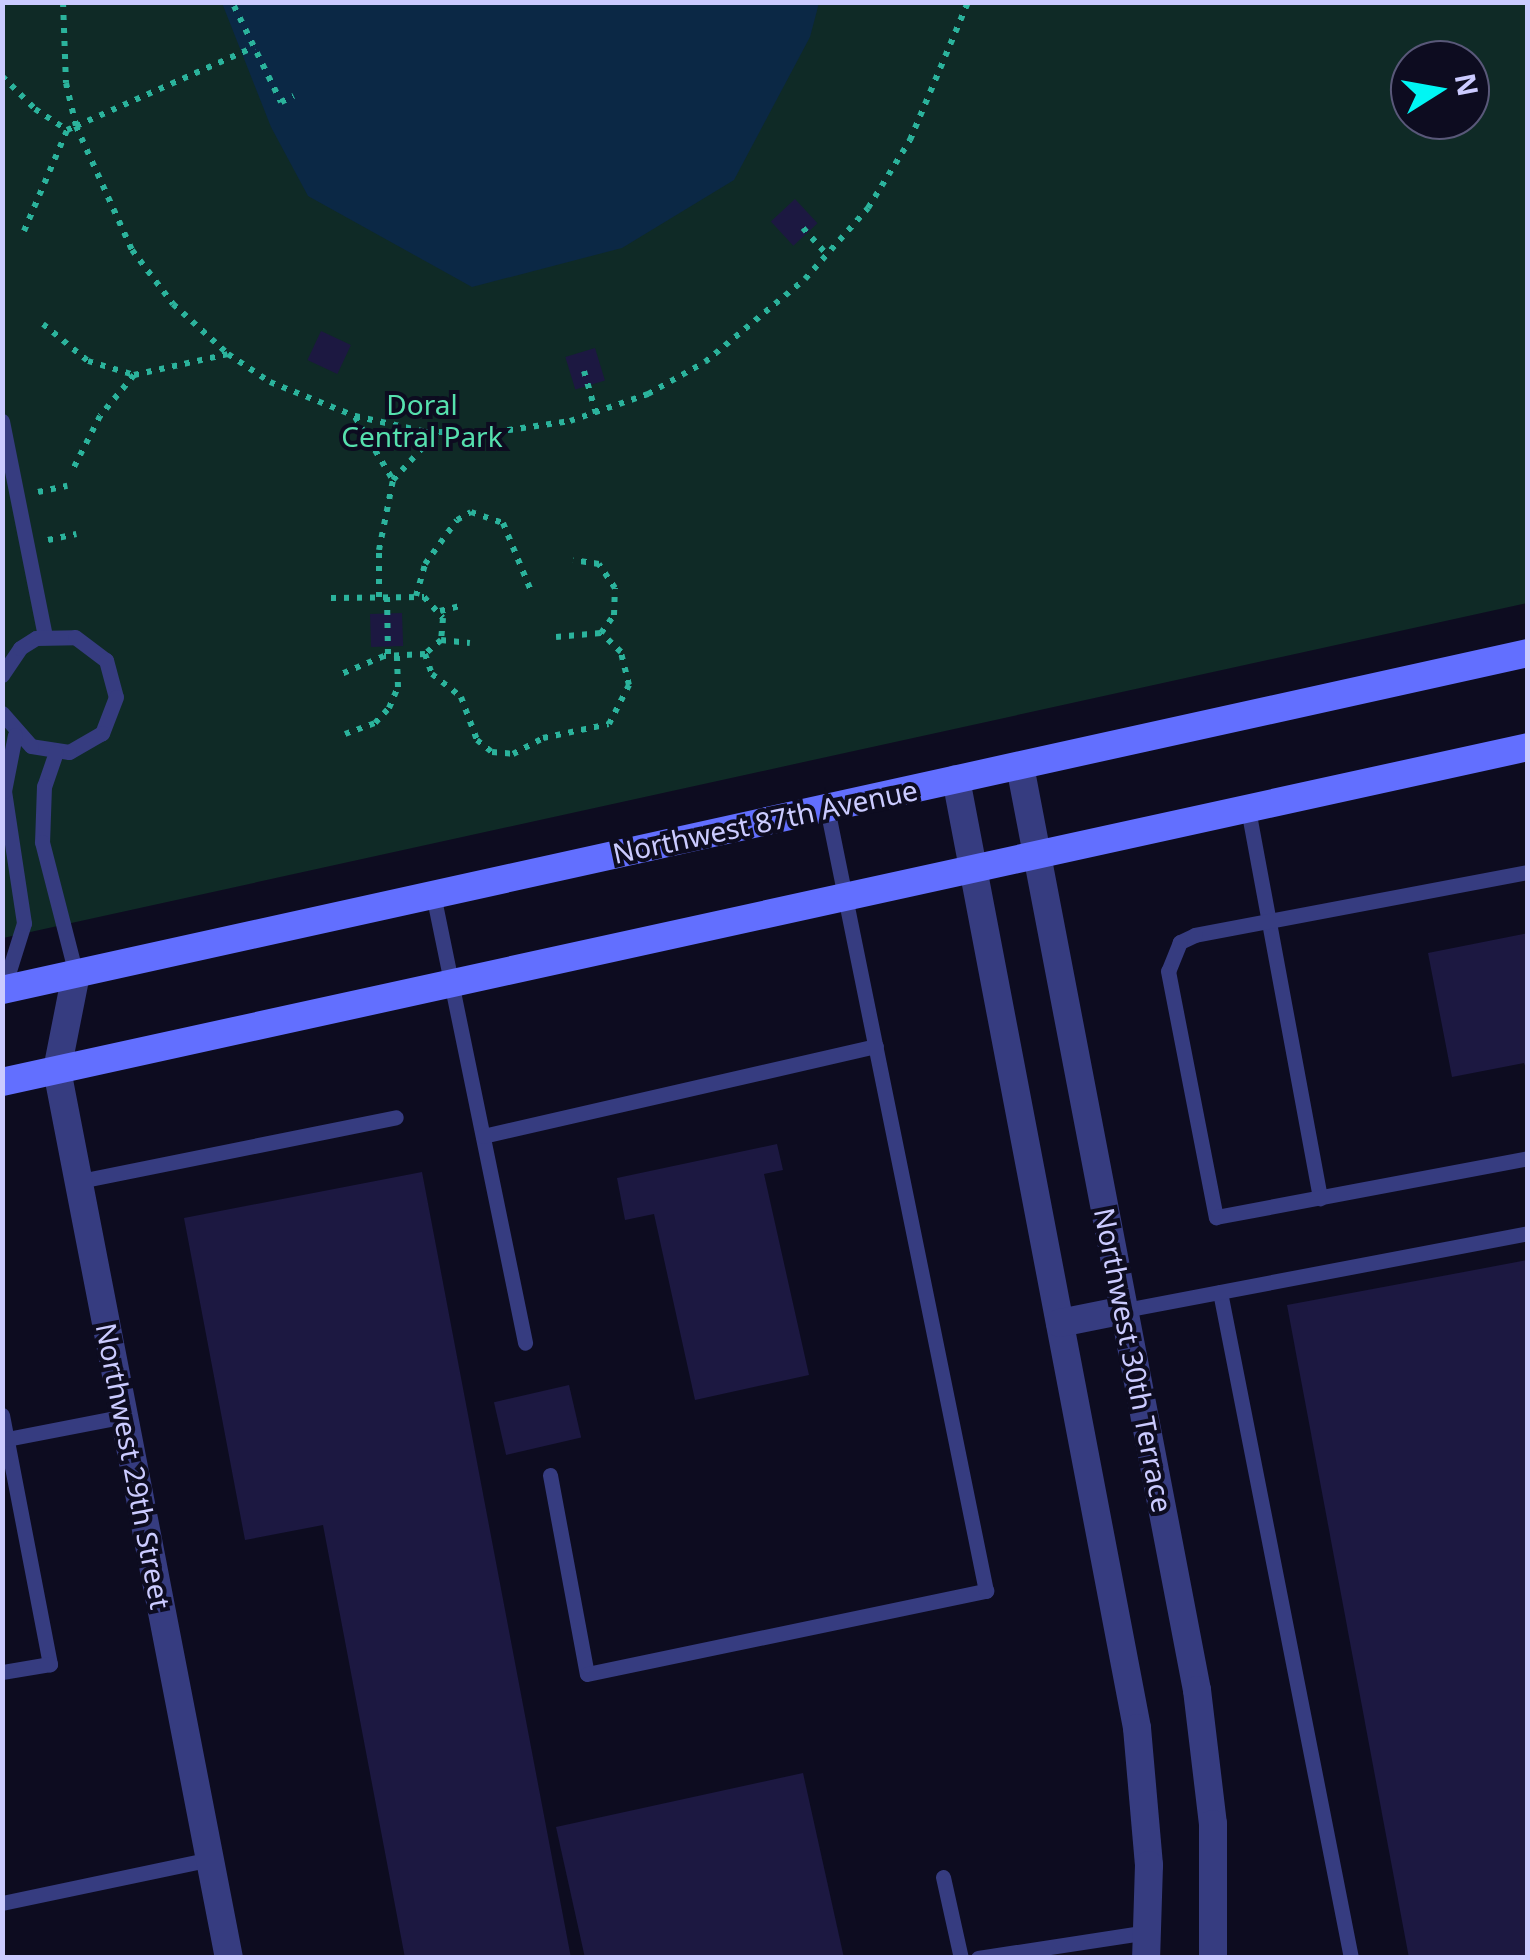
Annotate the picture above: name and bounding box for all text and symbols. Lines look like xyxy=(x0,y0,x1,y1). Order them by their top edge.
north arrow xyxy=(1390,40,1490,140)
text: N xyxy=(1447,70,1488,99)
park label: Doral Central Park xyxy=(341,387,503,453)
street label: Northwest 87th Avenue xyxy=(609,772,921,870)
street label: Northwest 30th Terrace xyxy=(1088,1205,1180,1515)
street label: Northwest 29th Street xyxy=(90,1320,178,1612)

